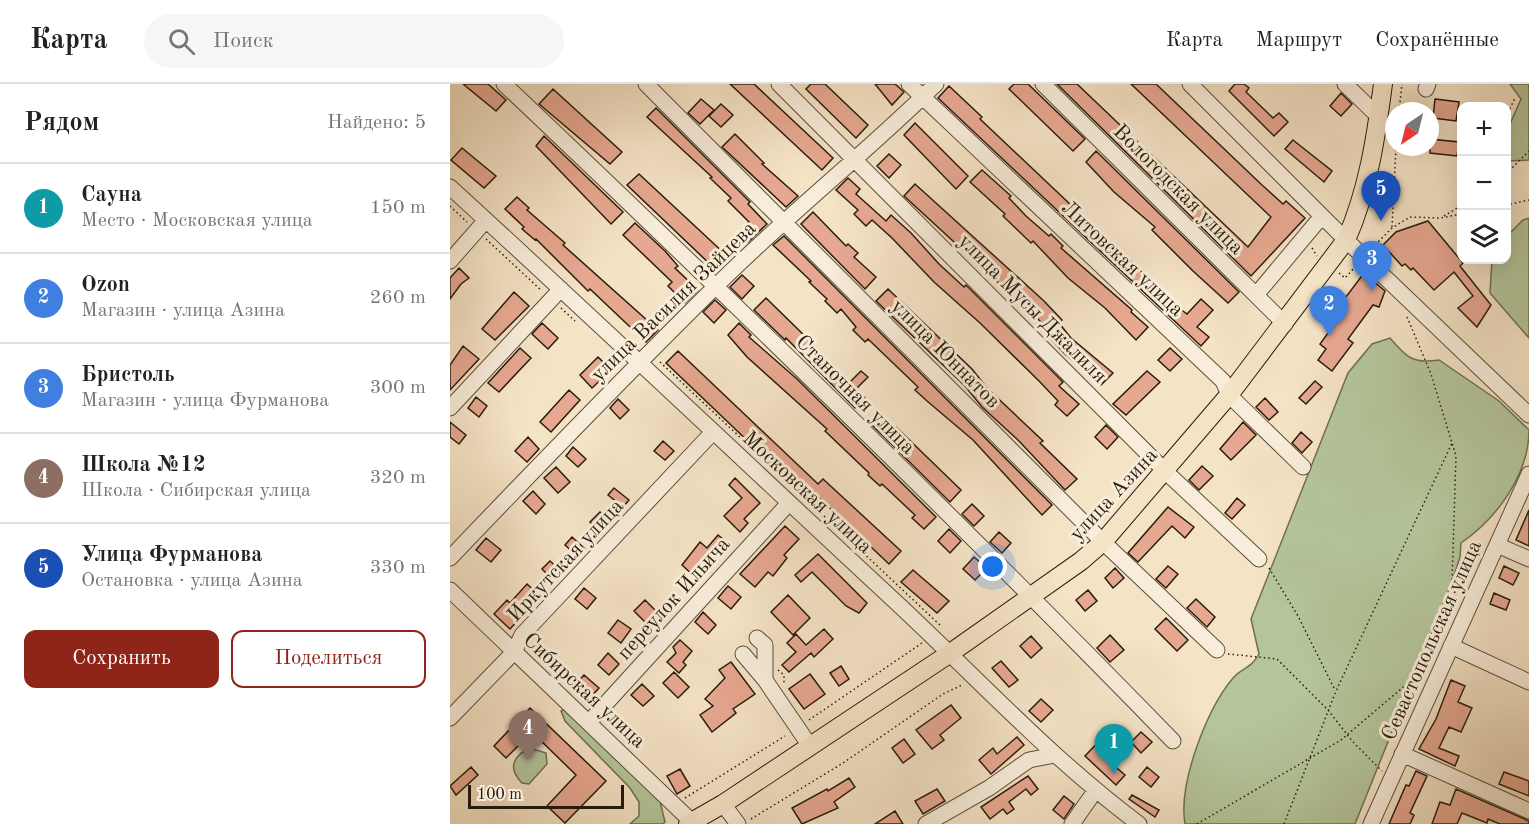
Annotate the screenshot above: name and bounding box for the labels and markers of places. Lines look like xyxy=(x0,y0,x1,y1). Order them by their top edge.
pin: 5 xyxy=(1362,172,1400,221)
pin: 3 xyxy=(1352,242,1392,291)
pin: 2 xyxy=(1310,286,1348,336)
pin: 4 xyxy=(508,710,548,760)
pin: 1 xyxy=(1094,724,1134,774)

